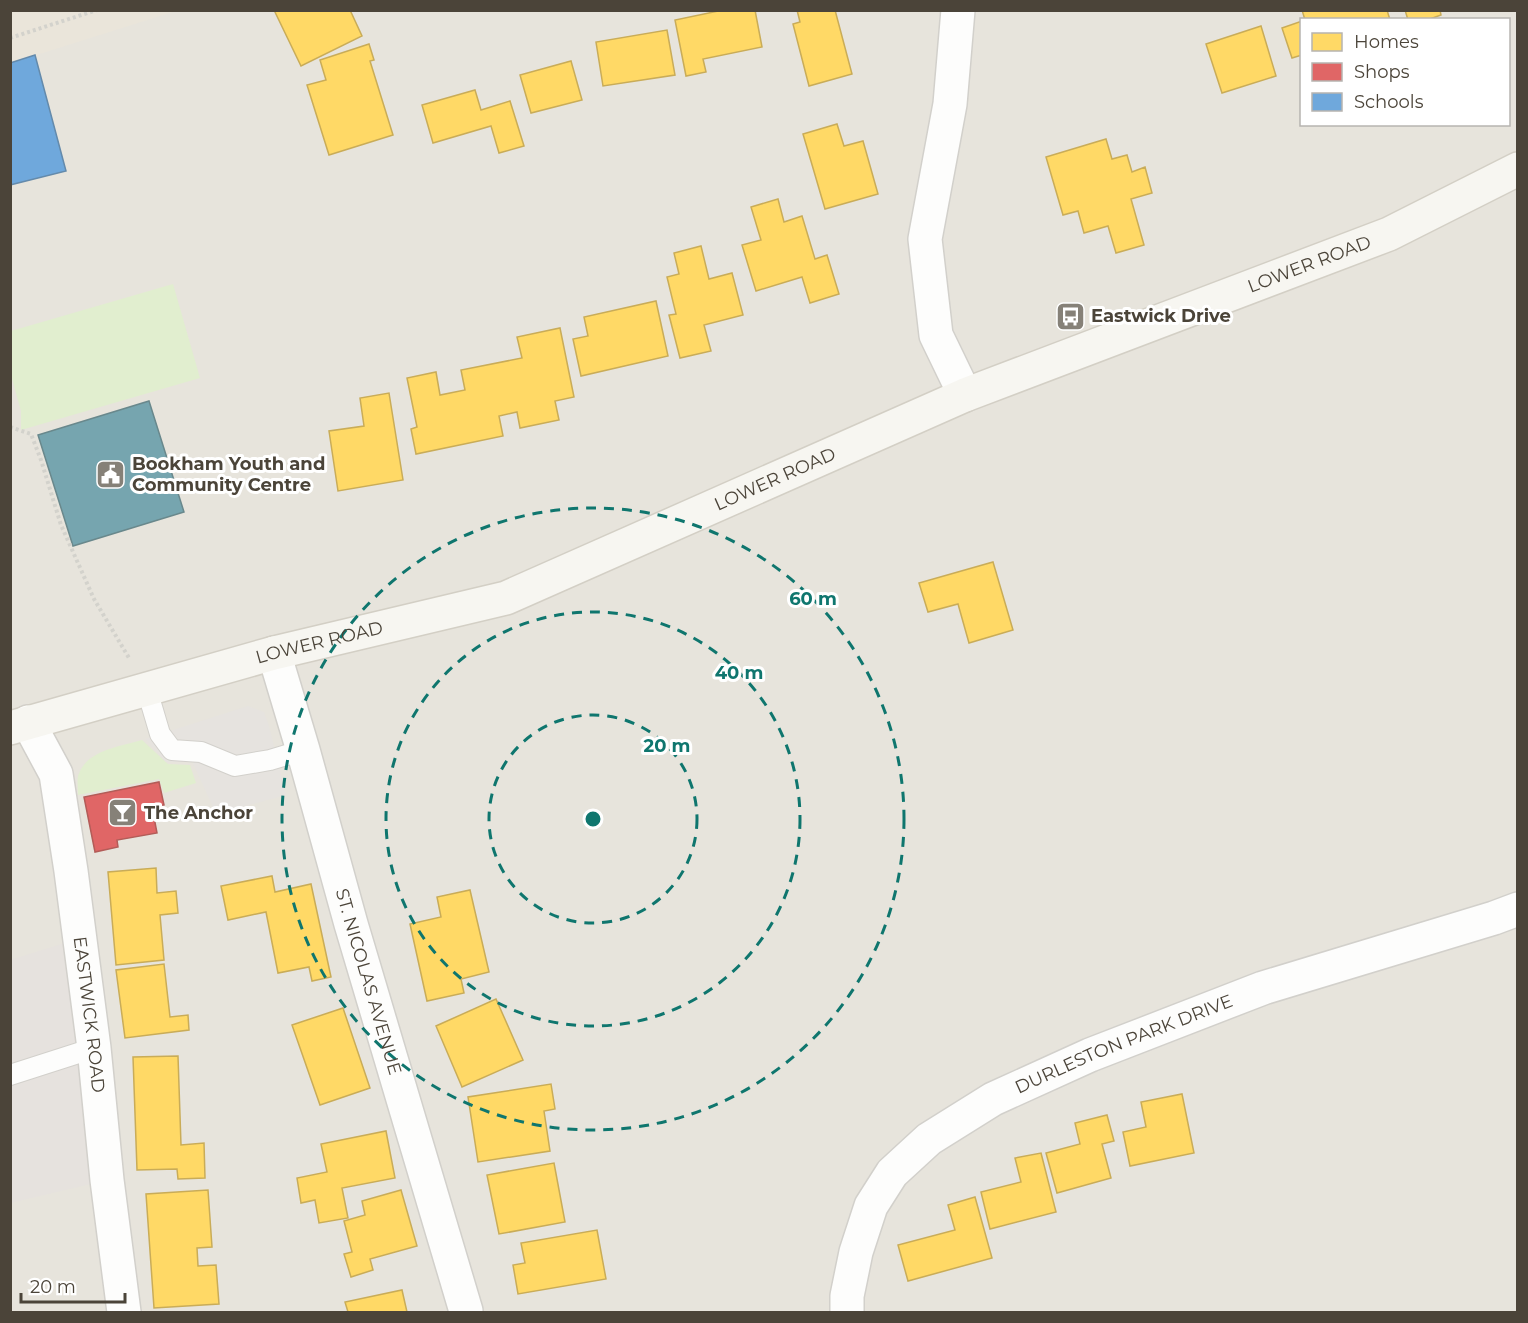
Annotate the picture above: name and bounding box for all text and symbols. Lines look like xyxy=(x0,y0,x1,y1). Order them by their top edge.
legend xyxy=(1300,18,1510,126)
text: Homes xyxy=(1354,31,1419,53)
text: Shops xyxy=(1354,61,1410,83)
text: Schools xyxy=(1354,91,1424,113)
street label: LOWER ROAD xyxy=(1244,231,1374,298)
bus stop icon: Eastwick Drive xyxy=(1054,300,1086,332)
place label: Eastwick Drive xyxy=(1091,305,1231,327)
street label: LOWER ROAD xyxy=(711,443,839,515)
place label: Bookham Youth and Community Centre xyxy=(132,453,325,496)
public building icon: Bookham Youth and Community Centre xyxy=(95,458,127,490)
text: 60 m xyxy=(789,588,837,610)
street label: LOWER ROAD xyxy=(253,617,385,669)
text: 40 m xyxy=(715,662,763,684)
text: 20 m xyxy=(644,735,690,757)
bar icon: The Anchor xyxy=(107,797,139,829)
place label: The Anchor xyxy=(144,802,253,824)
centre of rings xyxy=(583,809,603,829)
street label: ST. NICOLAS AVENUE xyxy=(331,886,406,1078)
street label: EASTWICK ROAD xyxy=(69,935,109,1094)
street label: DURLESTON PARK DRIVE xyxy=(1011,990,1236,1099)
scale bar xyxy=(21,1266,124,1304)
text: 20 m xyxy=(30,1276,76,1298)

